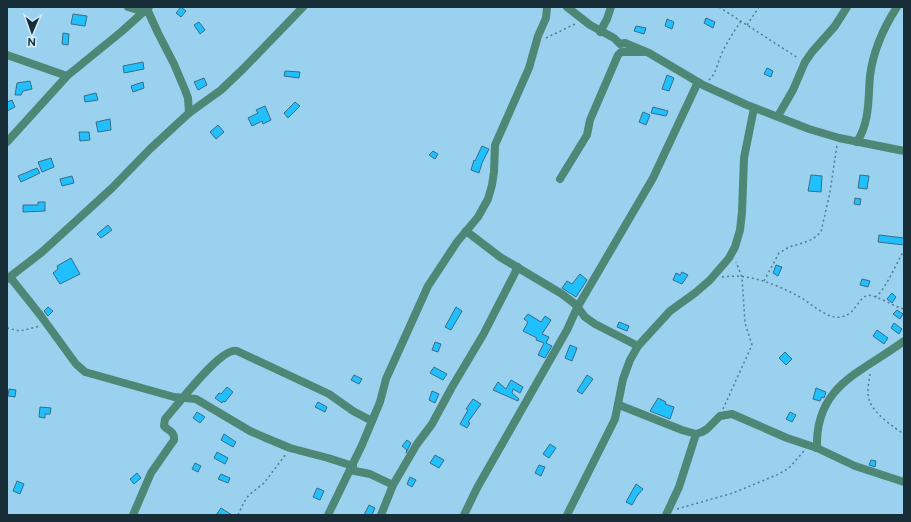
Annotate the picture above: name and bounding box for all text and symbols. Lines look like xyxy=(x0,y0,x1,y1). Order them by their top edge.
north arrow xyxy=(12,12,52,52)
text: N xyxy=(27,35,36,48)

